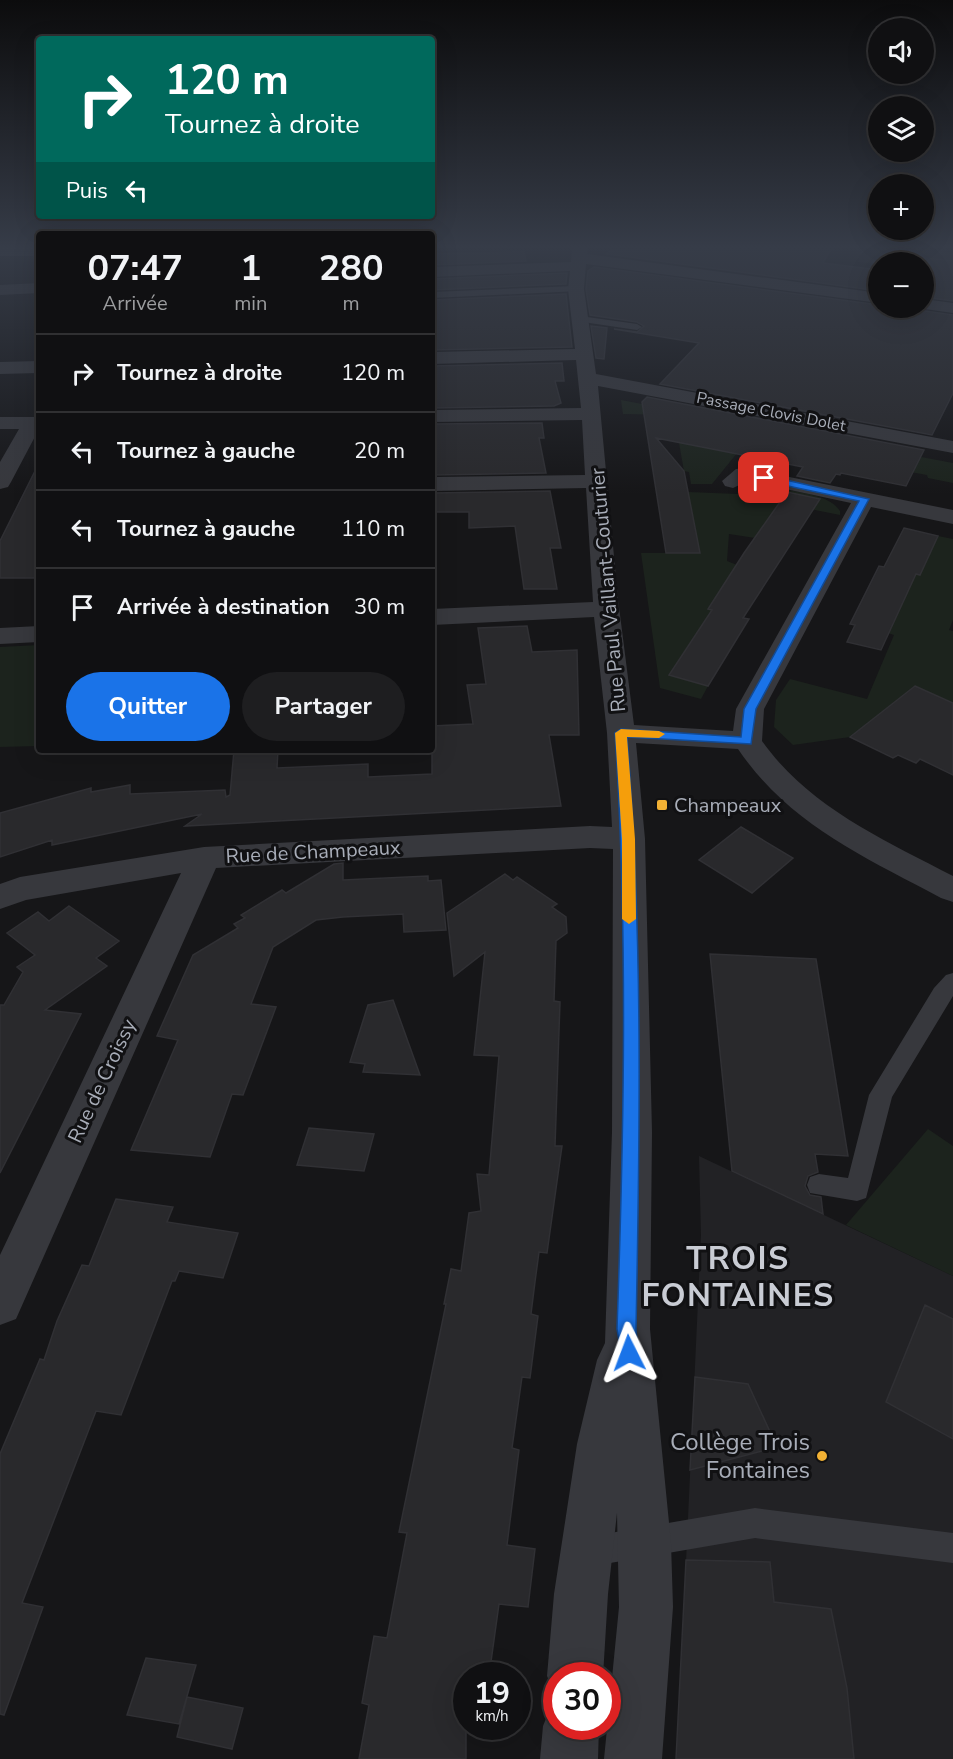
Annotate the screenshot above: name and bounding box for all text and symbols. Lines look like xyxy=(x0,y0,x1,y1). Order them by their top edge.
map controls xyxy=(868,18,934,318)
button: sound xyxy=(868,18,934,84)
text: 120 m xyxy=(165,52,289,109)
icon: right xyxy=(66,60,144,138)
button: layers xyxy=(868,96,934,162)
text: Tournez à droite xyxy=(165,106,360,143)
icon: left xyxy=(120,174,153,207)
button: + xyxy=(868,174,934,240)
text: Puis xyxy=(66,176,108,206)
text: 07:47 xyxy=(87,244,183,293)
text: 1 xyxy=(240,244,262,293)
text: 280 xyxy=(319,244,384,293)
button: − xyxy=(868,252,934,318)
text: Arrivée xyxy=(103,290,168,317)
text: min xyxy=(234,290,267,317)
text: m xyxy=(343,290,360,317)
icon: right xyxy=(66,357,99,390)
text: Tournez à droite xyxy=(117,358,282,388)
text: 120 m xyxy=(341,358,405,388)
street label: Passage Clovis Dolet xyxy=(694,387,848,437)
icon: left xyxy=(66,435,99,468)
text: Tournez à gauche xyxy=(117,436,295,466)
text: 20 m xyxy=(354,436,405,466)
pin xyxy=(738,452,789,503)
icon: arrive xyxy=(747,461,780,494)
street label: Rue Paul Vaillant-Couturier xyxy=(584,467,632,713)
icon: left xyxy=(66,513,99,546)
text: Tournez à gauche xyxy=(117,514,295,544)
text: 110 m xyxy=(341,514,405,544)
icon: arrive xyxy=(66,591,99,624)
text: Arrivée à destination xyxy=(117,592,330,622)
text: 30 m xyxy=(354,592,405,622)
button: Quitter xyxy=(66,672,230,741)
button: Partager xyxy=(242,672,405,741)
place label: Champeaux xyxy=(674,792,782,819)
marker: Champeaux xyxy=(655,798,669,812)
street label: Rue de Champeaux xyxy=(225,834,402,870)
street label: Rue de Croissy xyxy=(62,1014,143,1147)
district label: TROIS FONTAINES xyxy=(641,1237,835,1317)
position arrow xyxy=(597,1321,661,1385)
place label: Collège Trois Fontaines xyxy=(670,1426,810,1486)
marker: Collège Trois Fontaines xyxy=(815,1449,829,1463)
speed limit sign: 30 xyxy=(543,1662,621,1740)
text: 19 xyxy=(474,1673,510,1714)
text: km/h xyxy=(475,1706,509,1726)

